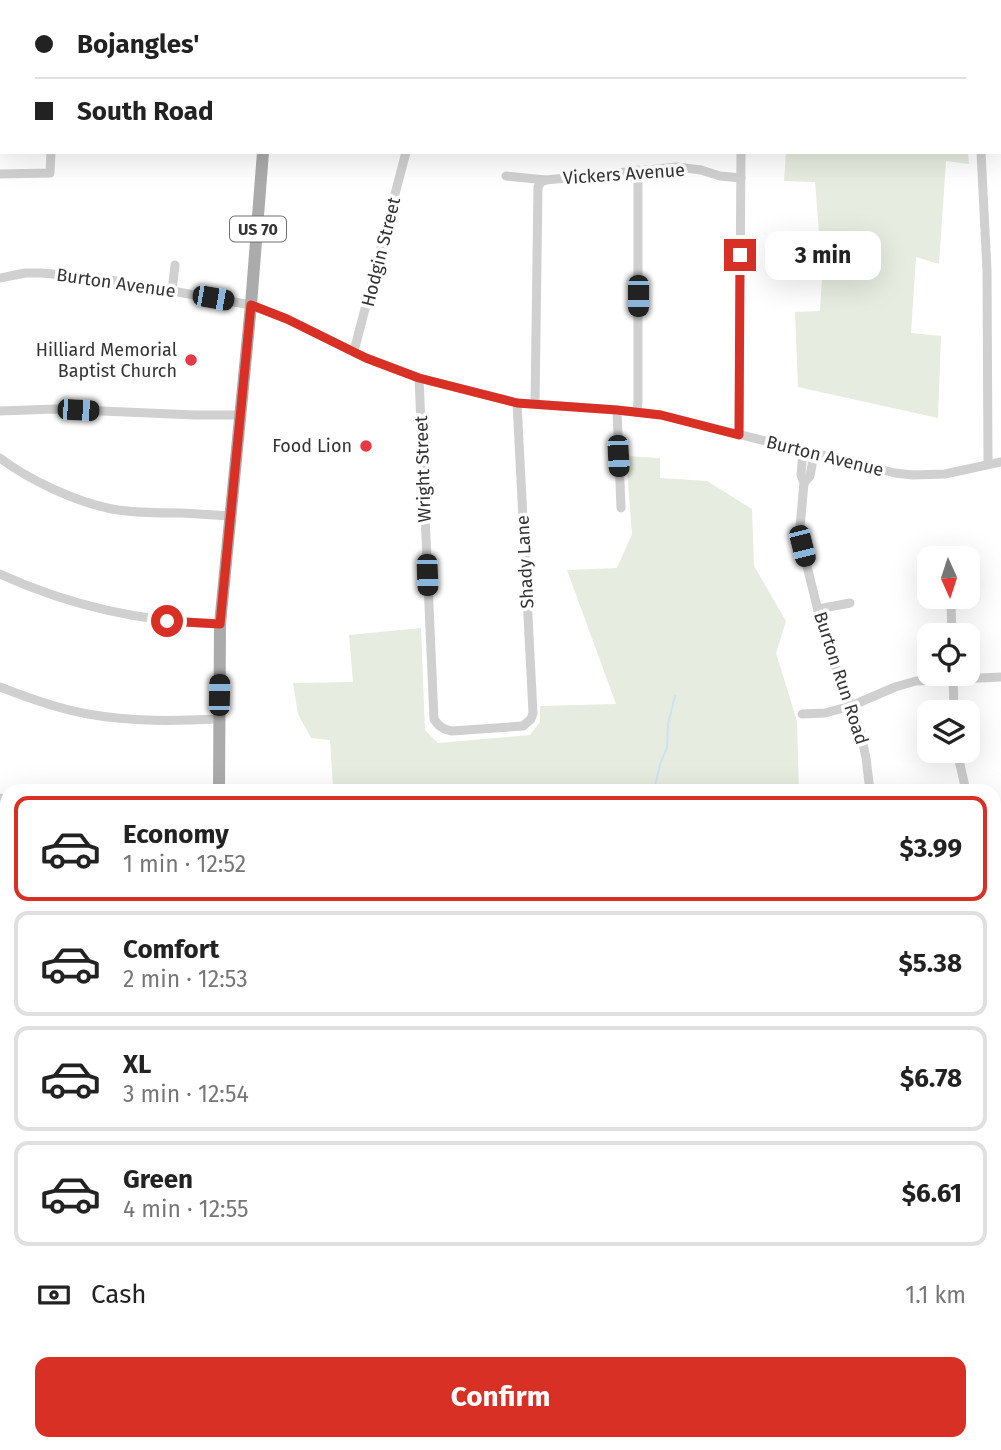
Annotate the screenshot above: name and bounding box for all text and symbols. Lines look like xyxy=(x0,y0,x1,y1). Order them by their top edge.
text: Bojangles' xyxy=(77,29,199,60)
text: South Road xyxy=(77,96,214,127)
street label: Vickers Avenue xyxy=(562,159,686,189)
street label: Hodgin Street xyxy=(357,194,405,309)
road number: US 70 xyxy=(230,216,286,242)
callout: 3 min xyxy=(764,230,880,280)
route end xyxy=(724,239,756,271)
text: 3 min xyxy=(795,241,851,269)
street label: Burton Avenue xyxy=(55,264,177,302)
car xyxy=(628,275,649,317)
car xyxy=(191,284,236,312)
place label: Hilliard Memorial Baptist Church xyxy=(36,339,177,382)
marker: Hilliard Memorial Baptist Church xyxy=(183,352,199,368)
car xyxy=(57,398,100,422)
street label: Wright Street xyxy=(410,415,436,523)
street label: Burton Avenue xyxy=(764,431,886,481)
car xyxy=(607,434,630,478)
place label: Food Lion xyxy=(272,435,352,457)
marker: Food Lion xyxy=(358,438,374,454)
street label: Shady Lane xyxy=(512,515,538,609)
car xyxy=(787,523,818,569)
north arrow xyxy=(917,546,980,609)
map controls xyxy=(917,546,980,763)
car xyxy=(416,554,439,596)
route start xyxy=(151,605,183,637)
street label: Burton Run Road xyxy=(809,609,873,747)
button: locate xyxy=(917,623,980,686)
car xyxy=(209,674,230,716)
button: layers xyxy=(917,700,980,763)
icon: car xyxy=(39,817,102,880)
text: Economy xyxy=(123,819,229,850)
text: $3.99 xyxy=(899,833,962,864)
text: 1 min · 12:52 xyxy=(123,850,246,878)
icon: car xyxy=(39,932,102,995)
text: Comfort xyxy=(123,934,219,965)
text: $5.38 xyxy=(899,948,962,979)
text: 2 min · 12:53 xyxy=(123,965,248,993)
icon: car xyxy=(39,1047,102,1110)
text: XL xyxy=(123,1049,151,1080)
text: $6.78 xyxy=(900,1063,962,1094)
text: 3 min · 12:54 xyxy=(123,1080,249,1108)
icon: car xyxy=(39,1162,102,1225)
text: Green xyxy=(123,1164,193,1195)
text: $6.61 xyxy=(902,1178,962,1209)
text: 4 min · 12:55 xyxy=(123,1195,249,1223)
icon: cash xyxy=(35,1276,73,1314)
text: Cash xyxy=(91,1279,147,1310)
text: 1.1 km xyxy=(905,1281,966,1309)
button: Confirm xyxy=(35,1357,966,1437)

